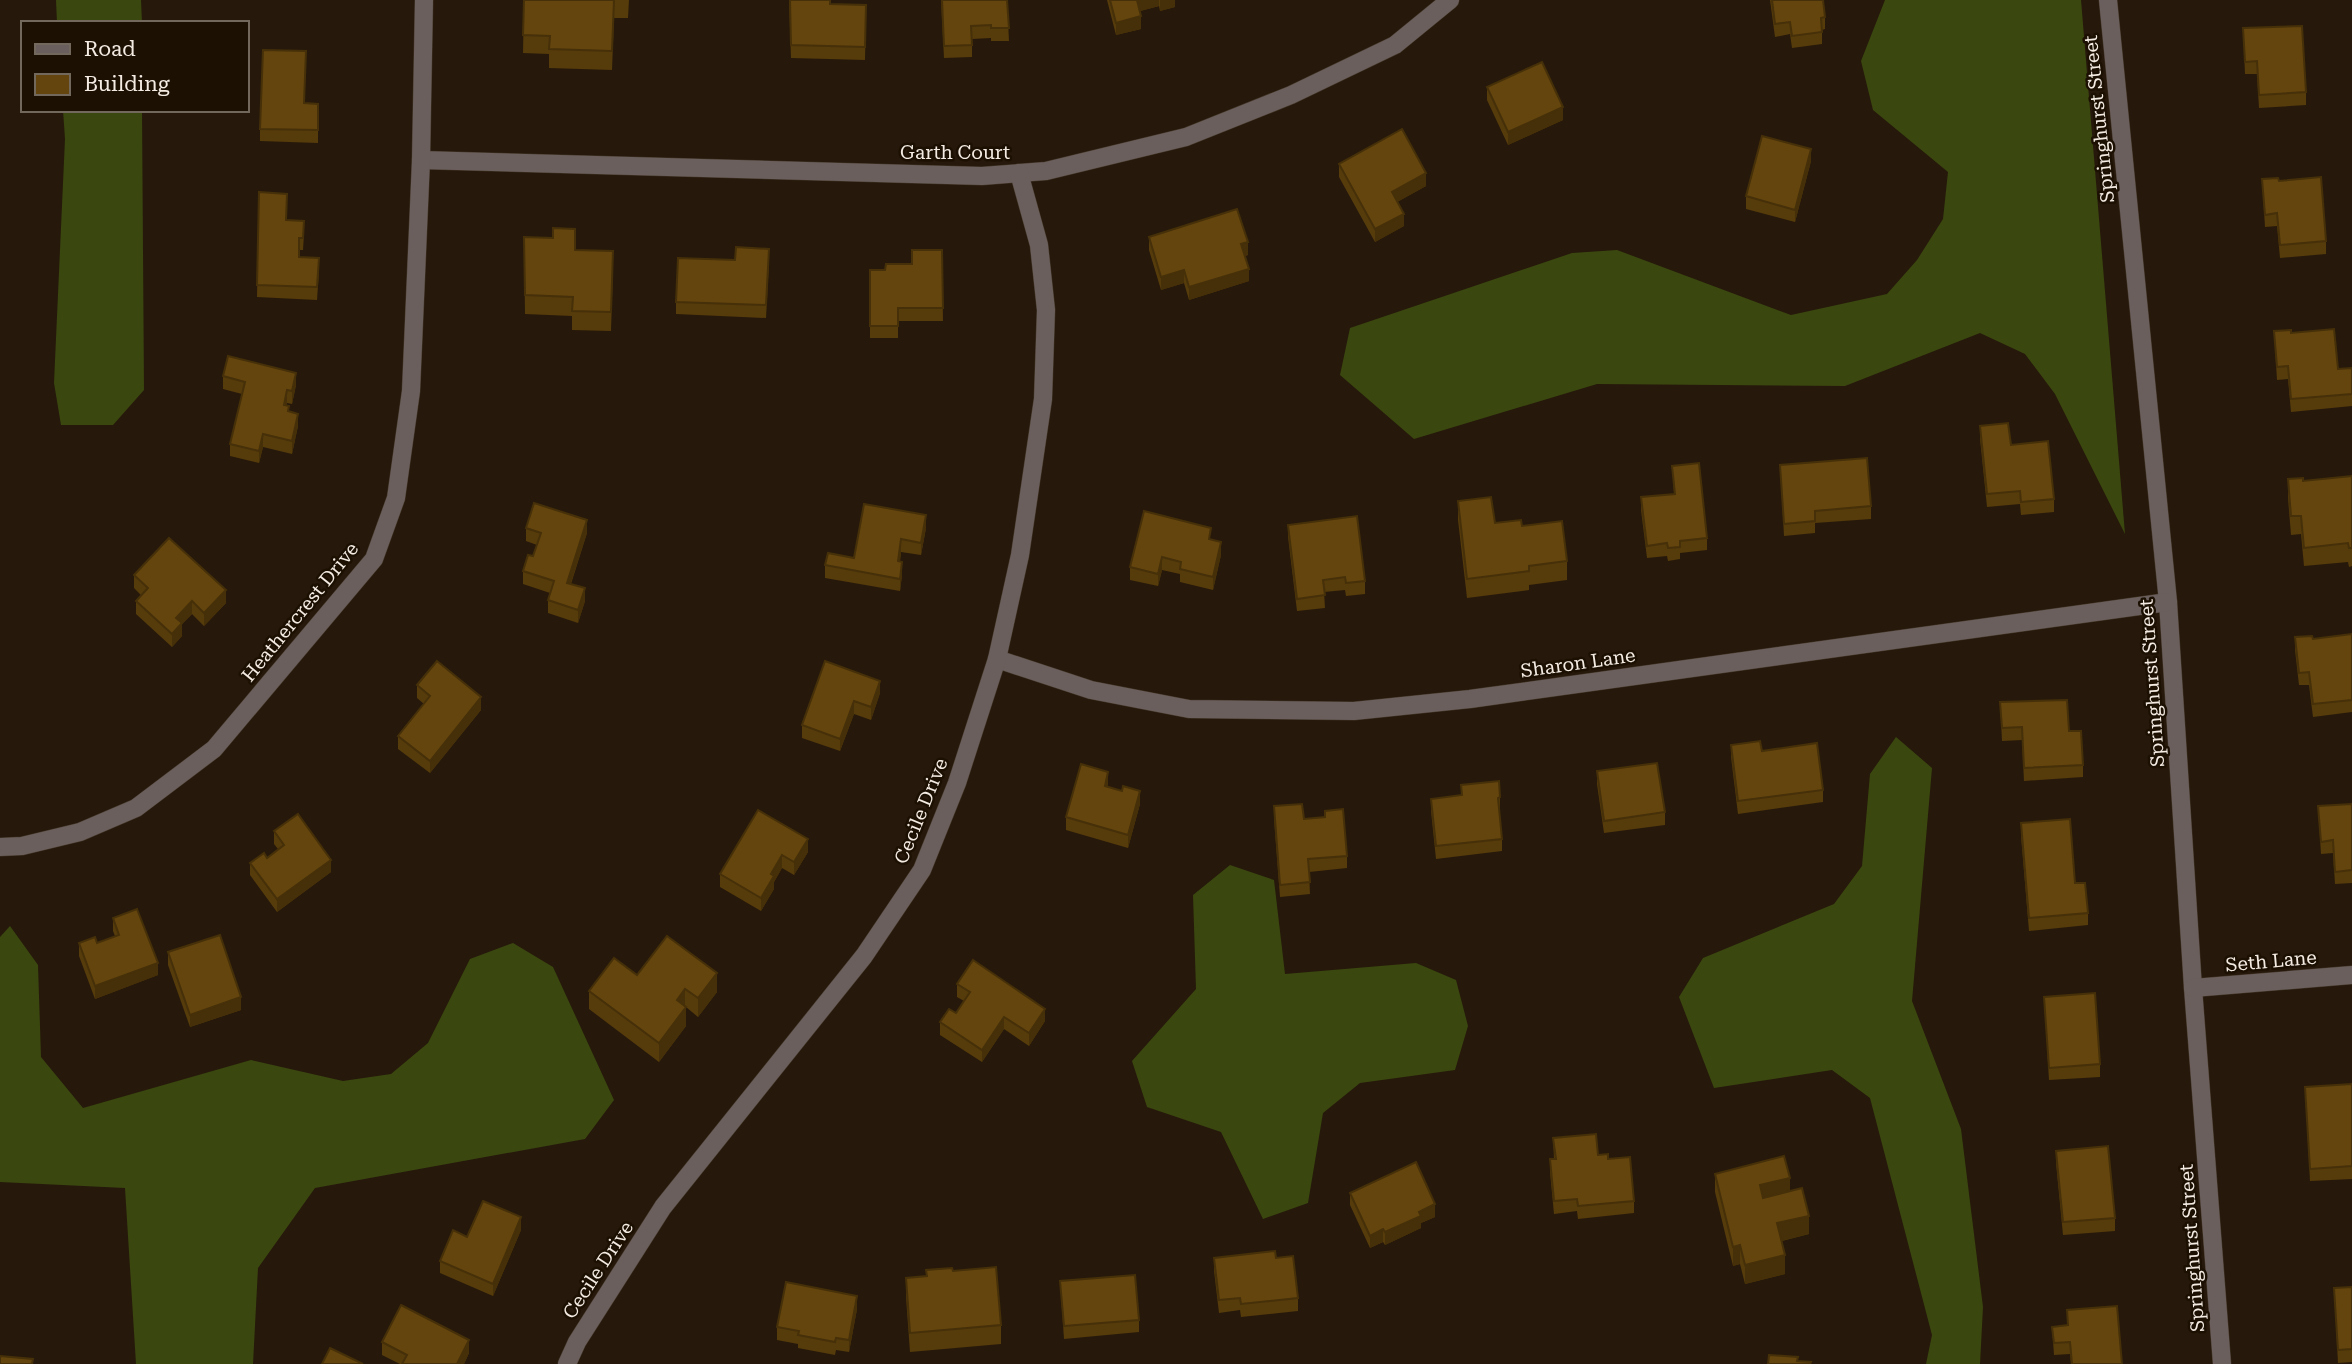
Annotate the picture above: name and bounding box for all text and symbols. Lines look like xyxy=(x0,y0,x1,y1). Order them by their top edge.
legend xyxy=(21,21,248,112)
street label: Springhurst Street xyxy=(2079,34,2119,204)
text: Road xyxy=(84,37,136,61)
text: Building xyxy=(84,72,170,96)
street label: Garth Court xyxy=(900,141,1010,164)
street label: Heathercrest Drive xyxy=(237,538,363,686)
street label: Springhurst Street xyxy=(2135,598,2169,768)
street label: Sharon Lane xyxy=(1519,644,1637,682)
street label: Cecile Drive xyxy=(889,755,953,867)
street label: Seth Lane xyxy=(2224,946,2318,976)
street label: Springhurst Street xyxy=(2175,1163,2209,1333)
street label: Cecile Drive xyxy=(558,1217,638,1323)

